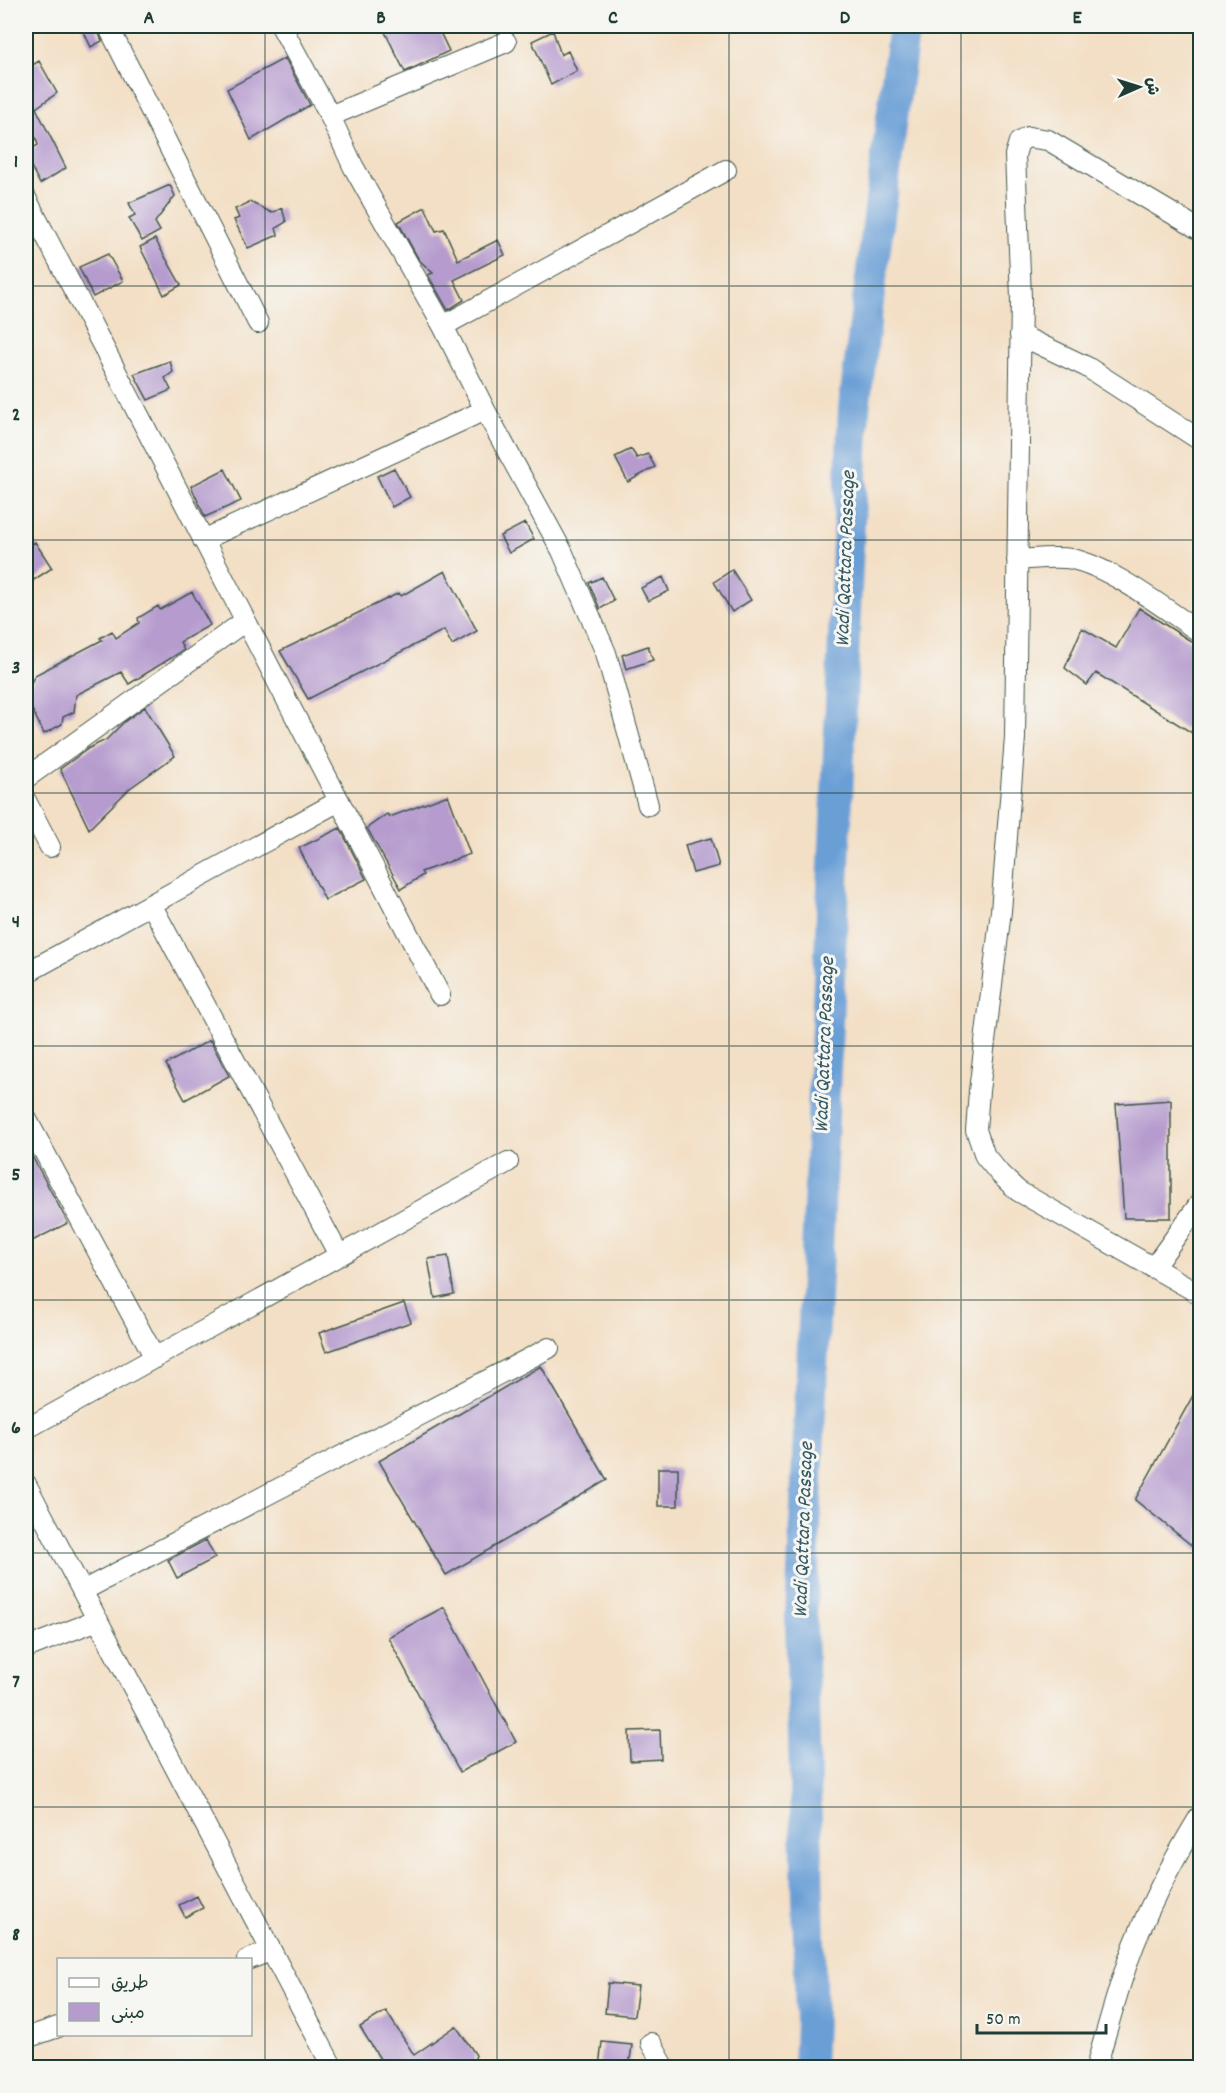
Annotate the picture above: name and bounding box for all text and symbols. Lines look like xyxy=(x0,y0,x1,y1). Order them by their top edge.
text: A xyxy=(144,5,155,33)
text: B xyxy=(376,5,386,33)
text: C xyxy=(608,5,618,33)
text: D xyxy=(840,5,851,33)
text: E xyxy=(1072,5,1082,33)
north arrow xyxy=(1109,57,1169,117)
text: ش xyxy=(1140,77,1163,96)
text: 1 xyxy=(14,149,18,177)
text: 2 xyxy=(12,402,20,430)
water label: Wadi Qattara Passage xyxy=(829,469,865,647)
text: 3 xyxy=(12,655,20,683)
text: 4 xyxy=(12,909,20,937)
water label: Wadi Qattara Passage xyxy=(808,955,844,1133)
text: 5 xyxy=(11,1162,21,1190)
text: 6 xyxy=(11,1415,21,1443)
water label: Wadi Qattara Passage xyxy=(787,1440,823,1618)
text: 7 xyxy=(12,1669,20,1697)
text: 8 xyxy=(12,1922,20,1950)
legend xyxy=(57,1958,252,2036)
text: طريق xyxy=(111,1972,149,1997)
scale bar xyxy=(977,1997,1106,2035)
text: مبنى xyxy=(111,2002,145,2027)
text: 50 m xyxy=(986,2008,1021,2033)

